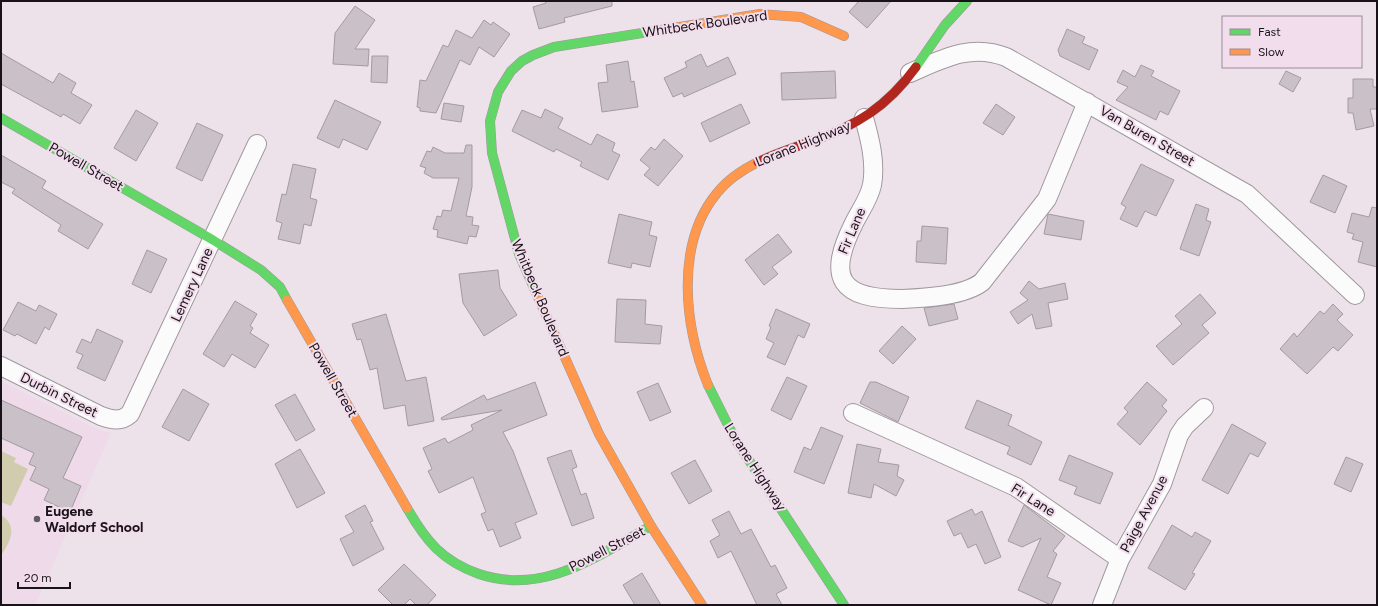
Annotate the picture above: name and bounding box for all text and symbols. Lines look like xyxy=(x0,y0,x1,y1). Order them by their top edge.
street label: Whitbeck Boulevard xyxy=(642,7,768,41)
legend xyxy=(1222,16,1362,68)
text: Fast xyxy=(1258,25,1281,39)
text: Slow xyxy=(1258,45,1285,59)
street label: Van Buren Street xyxy=(1097,102,1197,170)
street label: Lorane Highway xyxy=(753,117,854,171)
street label: Powell Street xyxy=(46,139,126,195)
street label: Fir Lane xyxy=(835,205,870,257)
street label: Whitbeck Boulevard xyxy=(508,237,572,359)
street label: Lemery Lane xyxy=(167,245,217,325)
street label: Powell Street xyxy=(305,340,361,420)
street label: Durbin Street xyxy=(17,369,101,421)
street label: Lorane Highway xyxy=(720,420,790,515)
street label: Paige Avenue xyxy=(1117,472,1172,556)
street label: Fir Lane xyxy=(1008,480,1059,520)
place label: Eugene Waldorf School xyxy=(45,503,144,536)
marker: Eugene Waldorf School xyxy=(32,514,42,524)
street label: Powell Street xyxy=(566,523,648,575)
scale bar xyxy=(18,564,70,590)
text: 20 m xyxy=(24,571,52,585)

